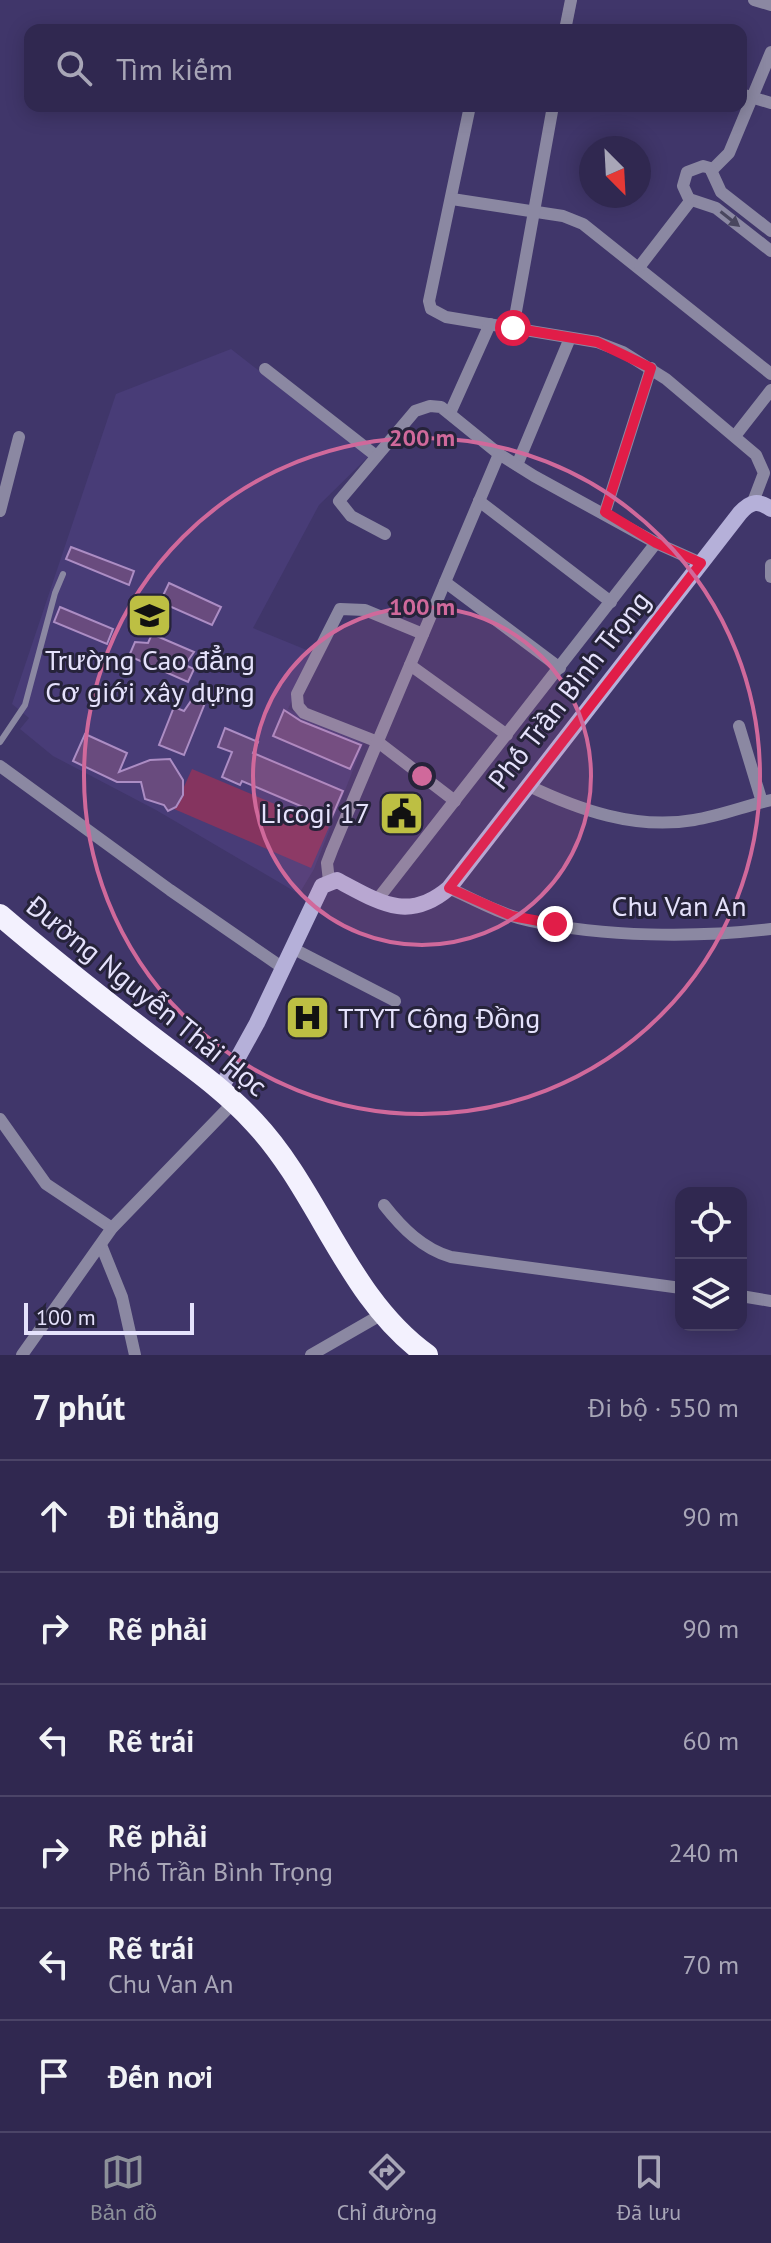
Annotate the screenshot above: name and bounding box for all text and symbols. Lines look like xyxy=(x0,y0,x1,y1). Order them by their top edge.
search box xyxy=(24,24,747,112)
icon: search xyxy=(52,46,96,90)
text: Tìm kiếm xyxy=(116,49,233,88)
north arrow xyxy=(579,136,651,208)
one-way arrow xyxy=(720,210,740,226)
route start xyxy=(495,310,531,346)
text: 200 m xyxy=(389,422,455,453)
street label: Phố Trần Bình Trọng xyxy=(479,583,658,797)
text: 100 m xyxy=(389,591,455,622)
school or university icon: Trường Cao đẳng Cơ giới xây dựng xyxy=(126,592,174,640)
place label: Trường Cao đẳng Cơ giới xây dựng xyxy=(45,641,255,710)
centre of rings xyxy=(408,762,436,790)
public building icon: Licogi 17 xyxy=(377,789,425,837)
place label: Licogi 17 xyxy=(260,794,370,831)
street label: Đường Nguyễn Thái Học xyxy=(18,886,275,1104)
street label: Chu Van An xyxy=(611,887,747,924)
route end xyxy=(537,906,573,942)
hospital icon: TTYT Cộng Đồng xyxy=(283,994,331,1042)
place label: TTYT Cộng Đồng xyxy=(338,999,540,1036)
map controls xyxy=(675,1187,747,1331)
button: locate xyxy=(675,1187,747,1259)
button: layers xyxy=(675,1259,747,1331)
scale bar xyxy=(24,1299,194,1335)
text: 100 m xyxy=(36,1303,96,1331)
text: 7 phút xyxy=(32,1385,125,1429)
text: Đi bộ · 550 m xyxy=(588,1391,739,1424)
icon: ahead xyxy=(32,1494,76,1538)
text: Đi thẳng xyxy=(108,1497,220,1536)
text: 90 m xyxy=(683,1500,739,1533)
icon: right xyxy=(32,1606,76,1650)
text: Rẽ phải xyxy=(108,1609,208,1648)
text: 90 m xyxy=(683,1612,739,1645)
icon: left xyxy=(32,1718,76,1762)
text: Rẽ trái xyxy=(108,1721,194,1760)
text: 60 m xyxy=(683,1724,739,1757)
text: Rẽ phải xyxy=(108,1816,208,1855)
icon: right xyxy=(32,1830,76,1874)
text: 240 m xyxy=(668,1836,739,1869)
text: Phố Trần Bình Trọng xyxy=(108,1855,333,1888)
text: Rẽ trái xyxy=(108,1928,194,1967)
icon: left xyxy=(32,1942,76,1986)
text: 70 m xyxy=(683,1948,739,1981)
text: Chu Van An xyxy=(108,1967,233,2000)
icon: arrive xyxy=(32,2054,76,2098)
text: Đến nơi xyxy=(108,2057,213,2096)
tab: Bản đồ xyxy=(90,2150,157,2226)
tab: Chỉ đường xyxy=(337,2150,437,2226)
tab: Đã lưu xyxy=(617,2150,681,2226)

